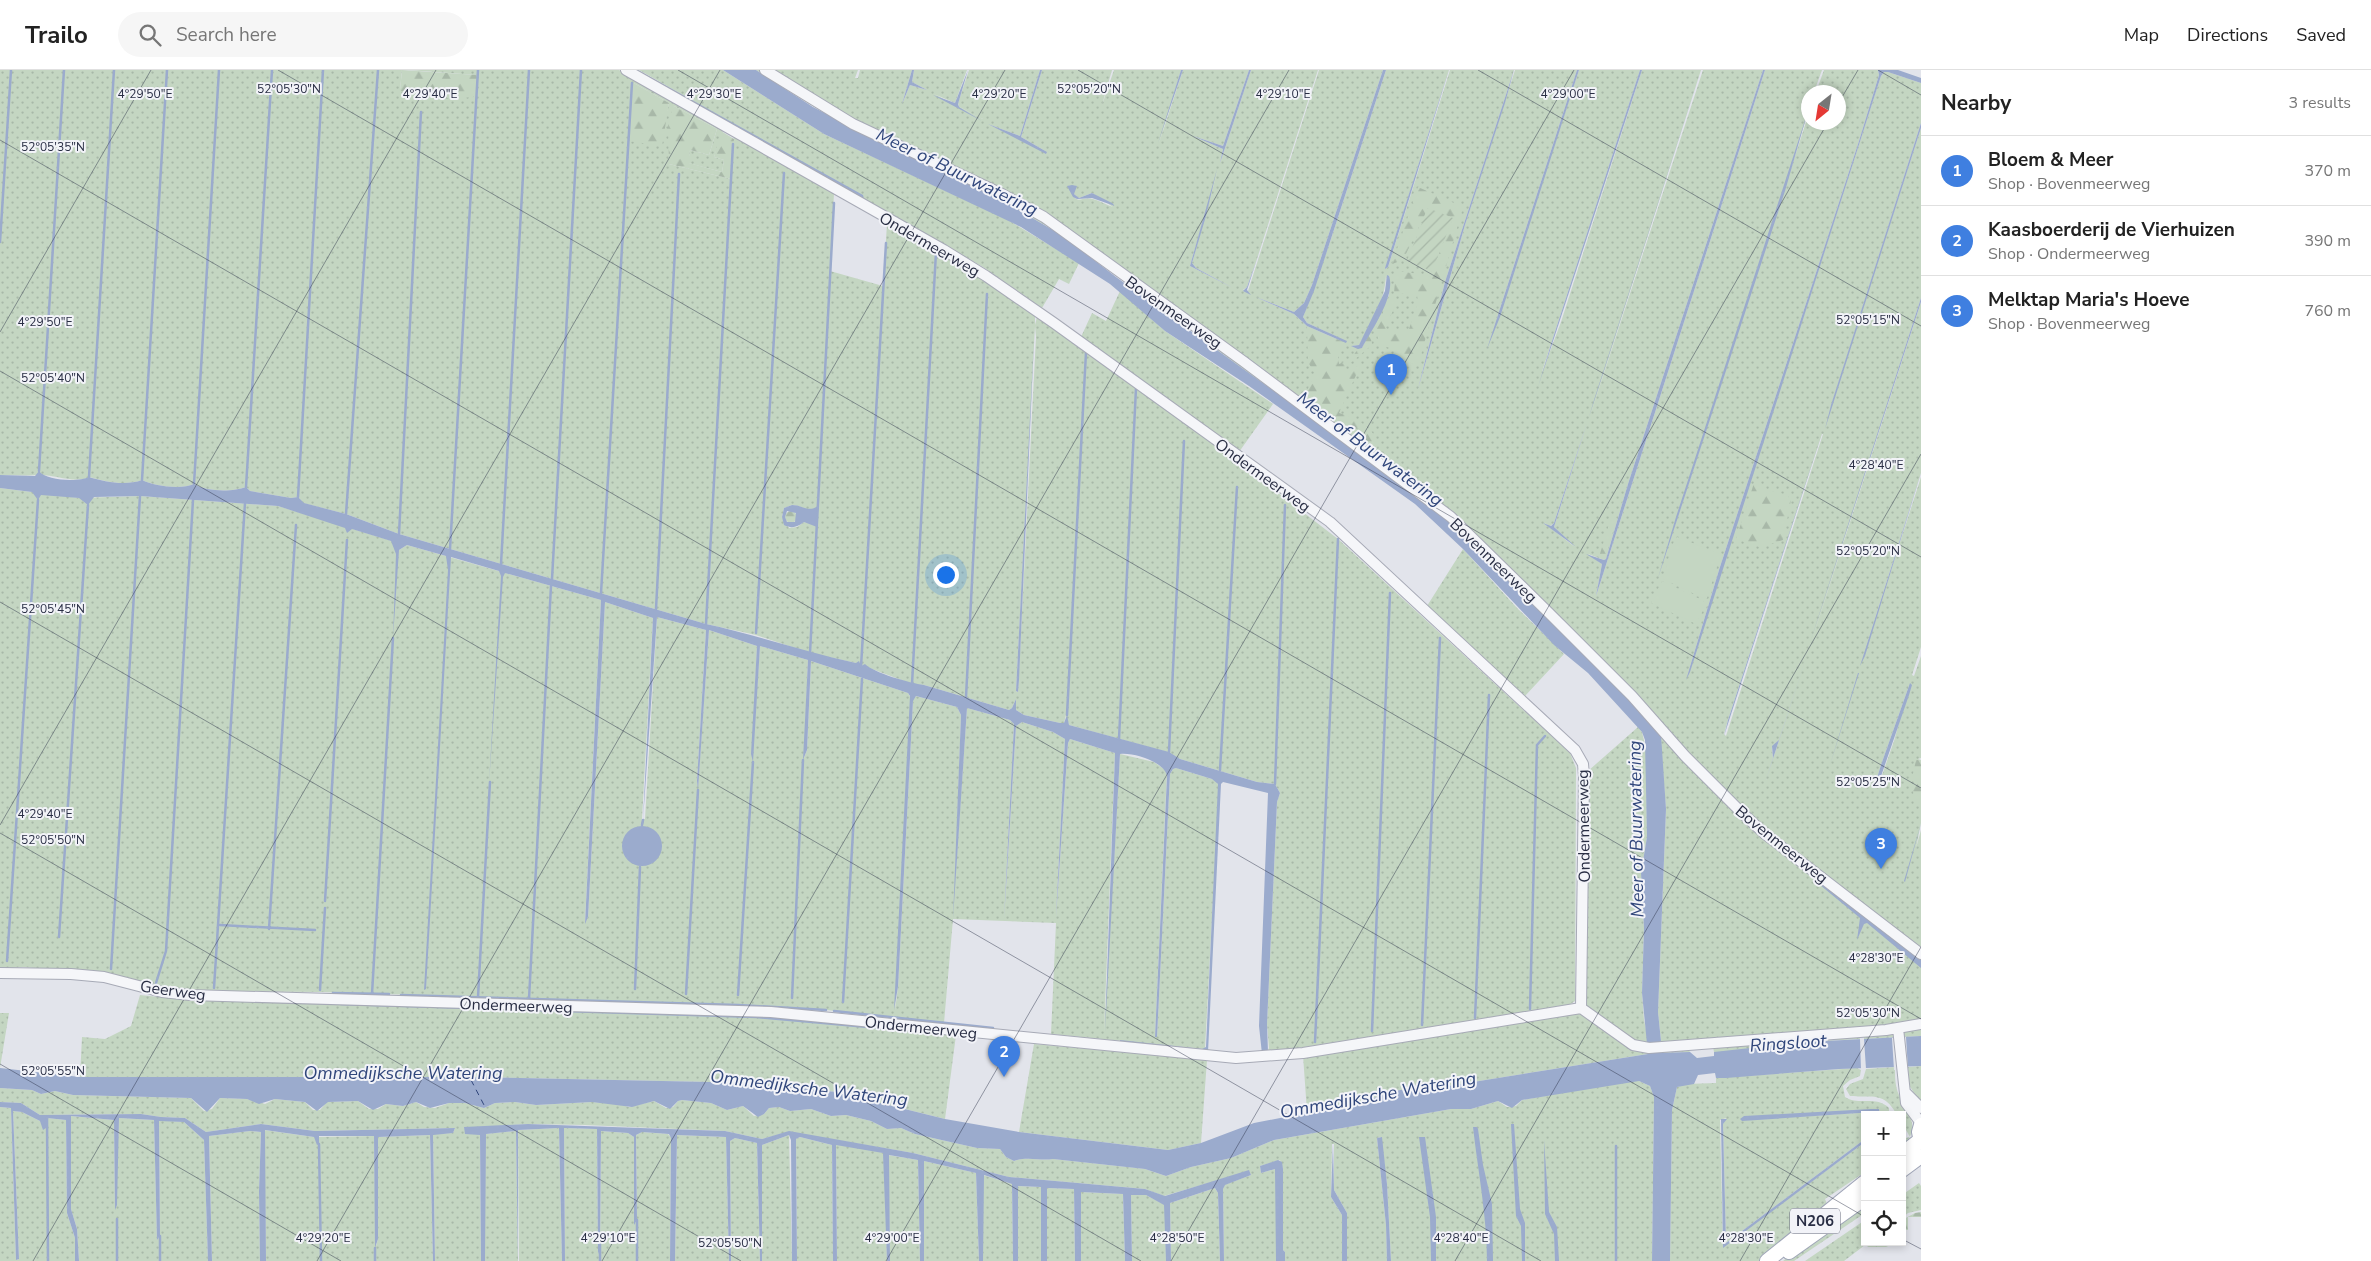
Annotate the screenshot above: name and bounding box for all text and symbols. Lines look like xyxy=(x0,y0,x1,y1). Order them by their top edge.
search box xyxy=(118,12,468,57)
text: Trailo xyxy=(25,19,88,51)
icon: search xyxy=(136,21,164,49)
text: Search here xyxy=(176,22,277,48)
text: Map xyxy=(2124,23,2159,47)
text: Directions xyxy=(2187,23,2268,47)
text: Saved xyxy=(2296,23,2346,47)
text: 52°05'30"N xyxy=(257,81,321,97)
text: 52°05'20"N xyxy=(1057,81,1121,97)
north arrow xyxy=(1801,85,1846,130)
text: 4°29'50"E xyxy=(118,86,172,102)
text: 4°29'40"E xyxy=(403,86,457,102)
text: 4°29'30"E xyxy=(687,86,741,102)
text: 4°29'20"E xyxy=(972,86,1026,102)
text: 4°29'10"E xyxy=(1256,86,1310,102)
text: 4°29'00"E xyxy=(1541,86,1595,102)
text: Nearby xyxy=(1941,89,2011,117)
text: 3 results xyxy=(2289,92,2351,114)
water label: Meer of Buurwatering xyxy=(872,122,1042,222)
text: 52°05'35"N xyxy=(21,139,85,155)
text: Bloem & Meer xyxy=(1988,147,2114,173)
text: 1 xyxy=(1952,160,1962,182)
text: 370 m xyxy=(2304,160,2351,182)
text: Shop · Bovenmeerweg xyxy=(1988,173,2151,195)
street label: Ondermeerweg xyxy=(875,207,984,283)
text: Kaasboerderij de Vierhuizen xyxy=(1988,217,2235,243)
text: 2 xyxy=(1952,230,1962,252)
text: 390 m xyxy=(2304,230,2351,252)
text: Shop · Ondermeerweg xyxy=(1988,243,2150,265)
street label: Bovenmeerweg xyxy=(1121,271,1226,354)
text: Melktap Maria's Hoeve xyxy=(1988,287,2189,313)
text: 3 xyxy=(1952,300,1962,322)
text: 760 m xyxy=(2304,300,2351,322)
text: 52°05'15"N xyxy=(1836,312,1900,328)
text: Shop · Bovenmeerweg xyxy=(1988,313,2151,335)
text: 4°29'50"E xyxy=(18,314,72,330)
pin: 1 xyxy=(1375,354,1407,395)
text: 52°05'40"N xyxy=(21,370,85,386)
water label: Meer of Buurwatering xyxy=(1292,386,1448,512)
street label: Ondermeerweg xyxy=(1210,434,1315,518)
text: 4°28'40"E xyxy=(1849,457,1903,473)
street label: Bovenmeerweg xyxy=(1445,513,1542,608)
text: 52°05'20"N xyxy=(1836,543,1900,559)
your location xyxy=(933,562,959,588)
text: 52°05'45"N xyxy=(21,601,85,617)
water label: Meer of Buurwatering xyxy=(1622,740,1650,918)
street label: Ondermeerweg xyxy=(1572,769,1596,883)
text: 52°05'25"N xyxy=(1836,774,1900,790)
street label: Bovenmeerweg xyxy=(1730,801,1832,889)
text: 4°29'40"E xyxy=(18,806,72,822)
pin: 3 xyxy=(1865,828,1897,869)
text: 52°05'50"N xyxy=(21,832,85,848)
text: 4°28'30"E xyxy=(1849,950,1903,966)
street label: Geerweg xyxy=(139,975,207,1006)
street label: Ondermeerweg xyxy=(459,993,573,1019)
text: 52°05'30"N xyxy=(1836,1005,1900,1021)
street label: Ondermeerweg xyxy=(864,1011,978,1045)
water label: Ringsloot xyxy=(1749,1028,1828,1058)
pin: 2 xyxy=(988,1036,1020,1077)
water label: Ommedijksche Watering xyxy=(304,1061,502,1085)
text: 52°05'55"N xyxy=(21,1063,85,1079)
water label: Ommedijksche Watering xyxy=(709,1064,909,1112)
water label: Ommedijksche Watering xyxy=(1278,1066,1478,1124)
map controls xyxy=(1861,1111,1906,1246)
button: + xyxy=(1861,1111,1906,1156)
button: − xyxy=(1861,1156,1906,1201)
button: locate xyxy=(1861,1201,1906,1246)
road number: N206 xyxy=(1790,1208,1840,1234)
text: 4°29'20"E xyxy=(296,1230,350,1246)
text: 4°29'10"E xyxy=(581,1230,635,1246)
text: 4°29'00"E xyxy=(865,1230,919,1246)
text: 4°28'50"E xyxy=(1150,1230,1204,1246)
text: 4°28'40"E xyxy=(1434,1230,1488,1246)
text: 4°28'30"E xyxy=(1719,1230,1773,1246)
text: 52°05'50"N xyxy=(698,1235,762,1251)

